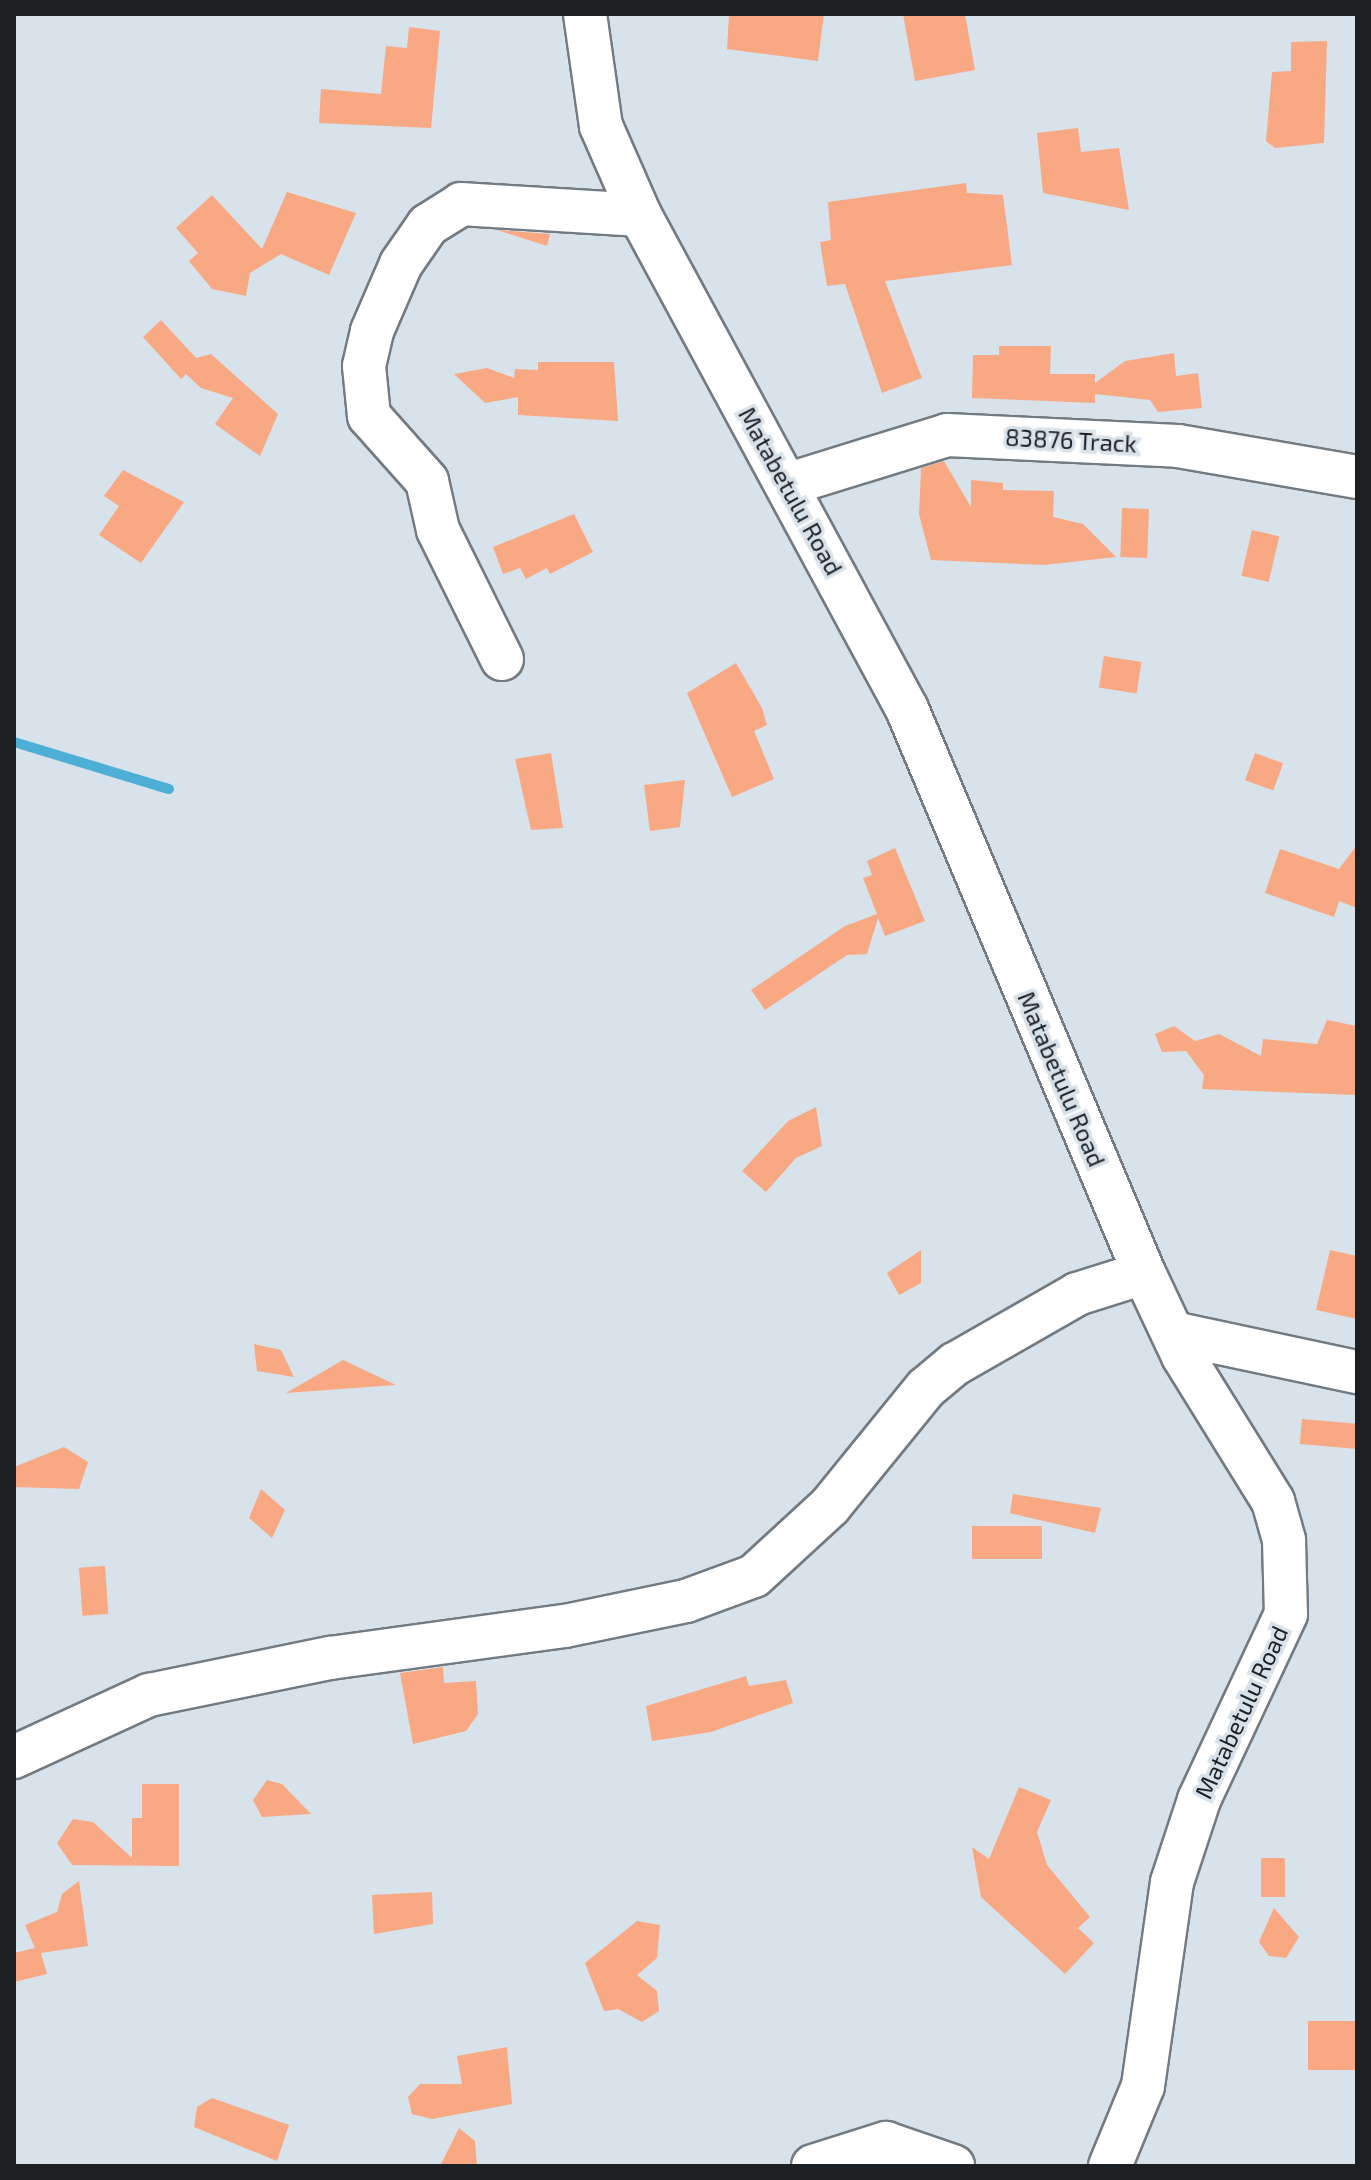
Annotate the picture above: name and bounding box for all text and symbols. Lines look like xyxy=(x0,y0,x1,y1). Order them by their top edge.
street label: Matabetulu Road xyxy=(733,402,849,580)
street label: 83876 Track xyxy=(1004,422,1138,458)
street label: Matabetulu Road xyxy=(1012,987,1112,1171)
street label: Matabetulu Road xyxy=(1188,1621,1294,1803)

